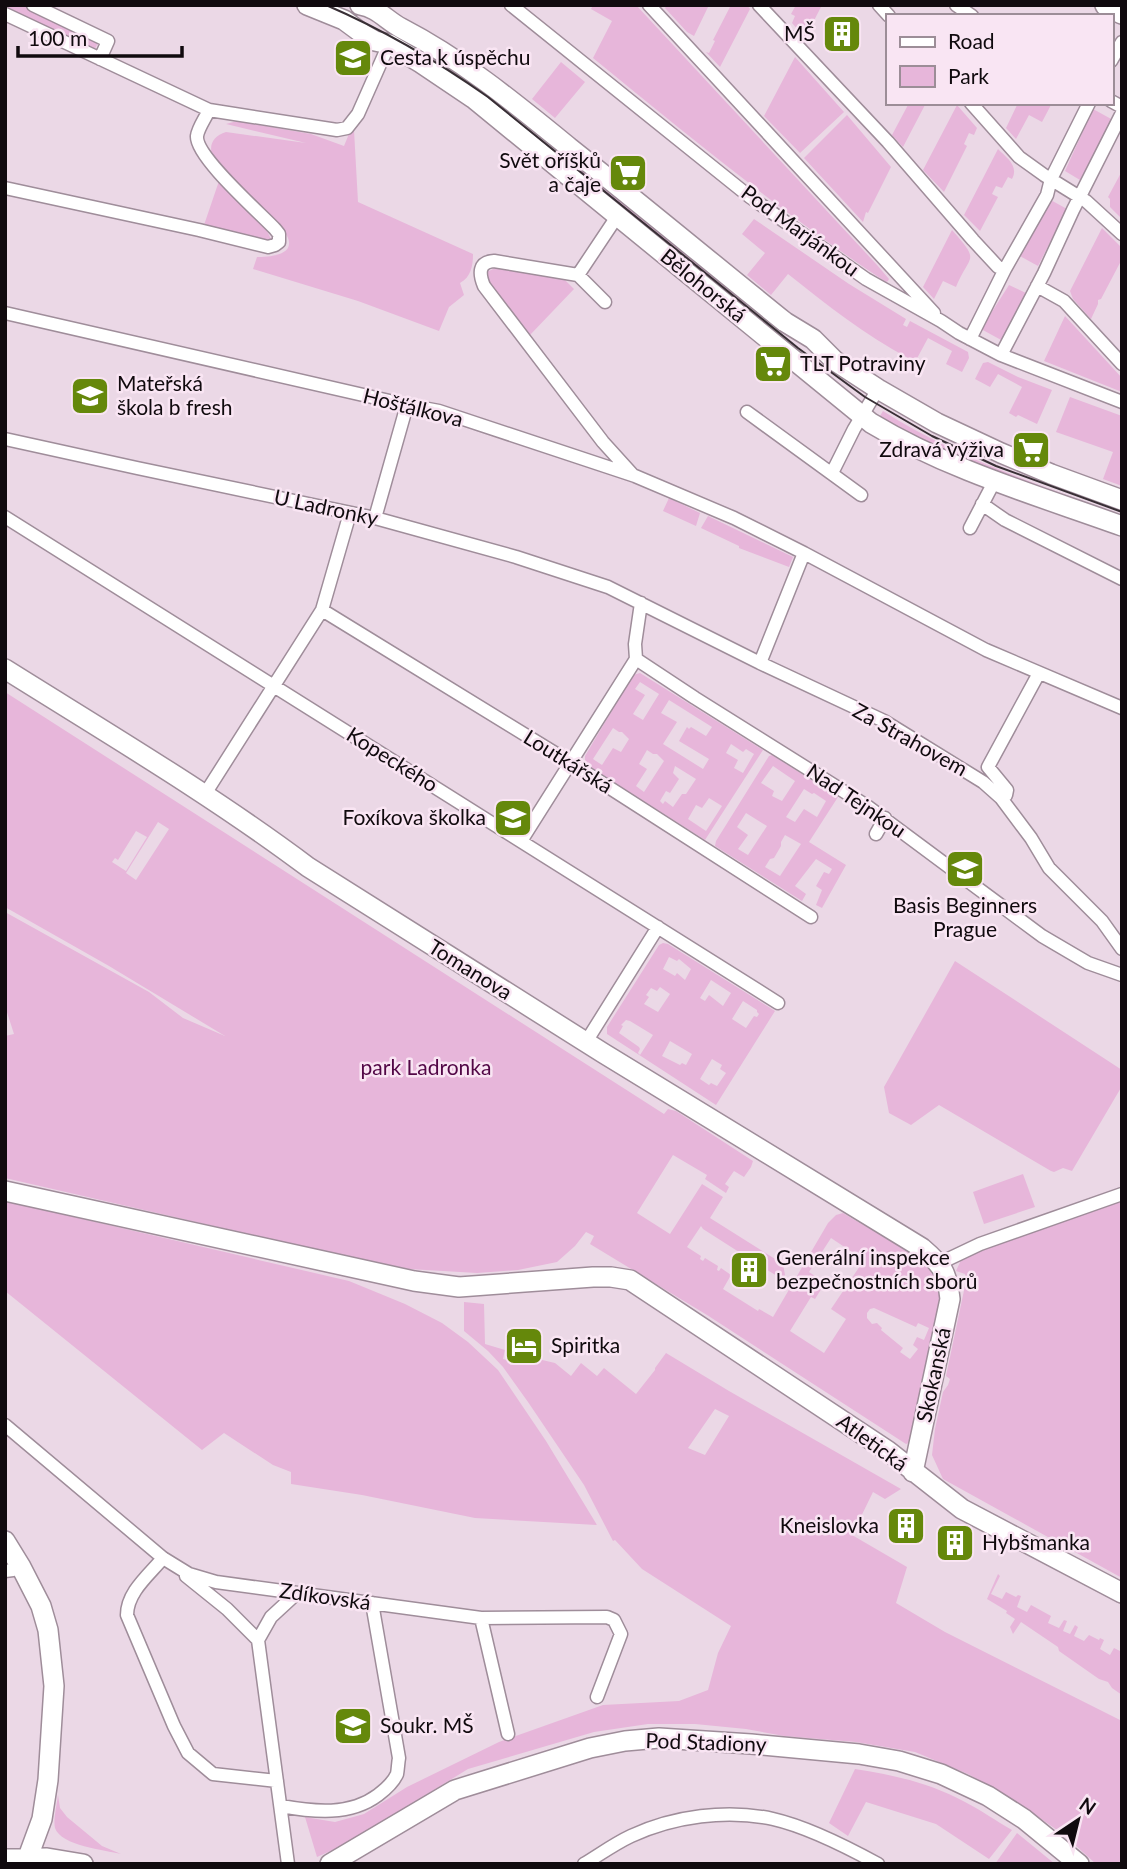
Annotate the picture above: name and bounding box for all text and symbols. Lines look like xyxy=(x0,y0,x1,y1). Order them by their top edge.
building icon: MŠ xyxy=(821,13,863,55)
scale bar xyxy=(18,14,182,58)
legend xyxy=(886,14,1113,105)
place label: MŠ xyxy=(784,20,815,45)
text: 100 m xyxy=(28,25,87,50)
text: Road xyxy=(948,28,995,53)
school or university icon: Cesta k úspěchu xyxy=(332,37,374,79)
place label: Cesta k úspěchu xyxy=(380,44,531,69)
text: Park xyxy=(948,63,989,88)
place label: Svět oříšků a čaje xyxy=(499,147,601,196)
supermarket icon: Svět oříšků a čaje xyxy=(607,152,649,194)
street label: Pod Marjánkou xyxy=(737,179,865,281)
street label: Bělohorská xyxy=(656,243,752,327)
supermarket icon: TLT Potraviny xyxy=(752,343,794,385)
place label: TLT Potraviny xyxy=(800,350,926,375)
place label: Mateřská škola b fresh xyxy=(117,370,232,419)
school or university icon: Mateřská škola b fresh xyxy=(69,375,111,417)
street label: Hošťálkova xyxy=(361,382,466,431)
supermarket icon: Zdravá výživa xyxy=(1010,429,1052,471)
place label: Zdravá výživa xyxy=(879,436,1004,461)
street label: U Ladronky xyxy=(272,483,381,530)
street label: Za Strahovem xyxy=(849,697,972,780)
street label: Kopeckého xyxy=(343,721,443,797)
street label: Loutkářská xyxy=(520,724,618,798)
street label: Nad Tejnkou xyxy=(803,758,911,842)
school or university icon: Foxíkova školka xyxy=(492,797,534,839)
place label: Foxíkova školka xyxy=(343,804,486,829)
school or university icon: Basis Beginners Prague xyxy=(944,848,986,890)
place label: Basis Beginners Prague xyxy=(893,892,1037,941)
street label: Tomanova xyxy=(424,933,517,1004)
park label: park Ladronka xyxy=(361,1054,491,1079)
place label: Generální inspekce bezpečnostních sborů xyxy=(776,1244,977,1293)
building icon: Generální inspekce bezpečnostních sborů xyxy=(728,1249,770,1291)
hotel icon: Spiritka xyxy=(503,1325,545,1367)
street label: Skokanská xyxy=(910,1325,955,1424)
place label: Spiritka xyxy=(551,1332,620,1357)
street label: Atletická xyxy=(833,1408,913,1476)
building icon: Kneislovka xyxy=(885,1505,927,1547)
place label: Kneislovka xyxy=(780,1512,879,1537)
building icon: Hybšmanka xyxy=(934,1522,976,1564)
place label: Hybšmanka xyxy=(982,1529,1090,1554)
street label: Zdíkovská xyxy=(278,1577,372,1614)
school or university icon: Soukr. MŠ xyxy=(332,1705,374,1747)
place label: Soukr. MŠ xyxy=(380,1712,474,1737)
street label: Pod Stadiony xyxy=(645,1727,767,1756)
north arrow xyxy=(1043,1785,1113,1855)
text: N xyxy=(1075,1792,1101,1819)

